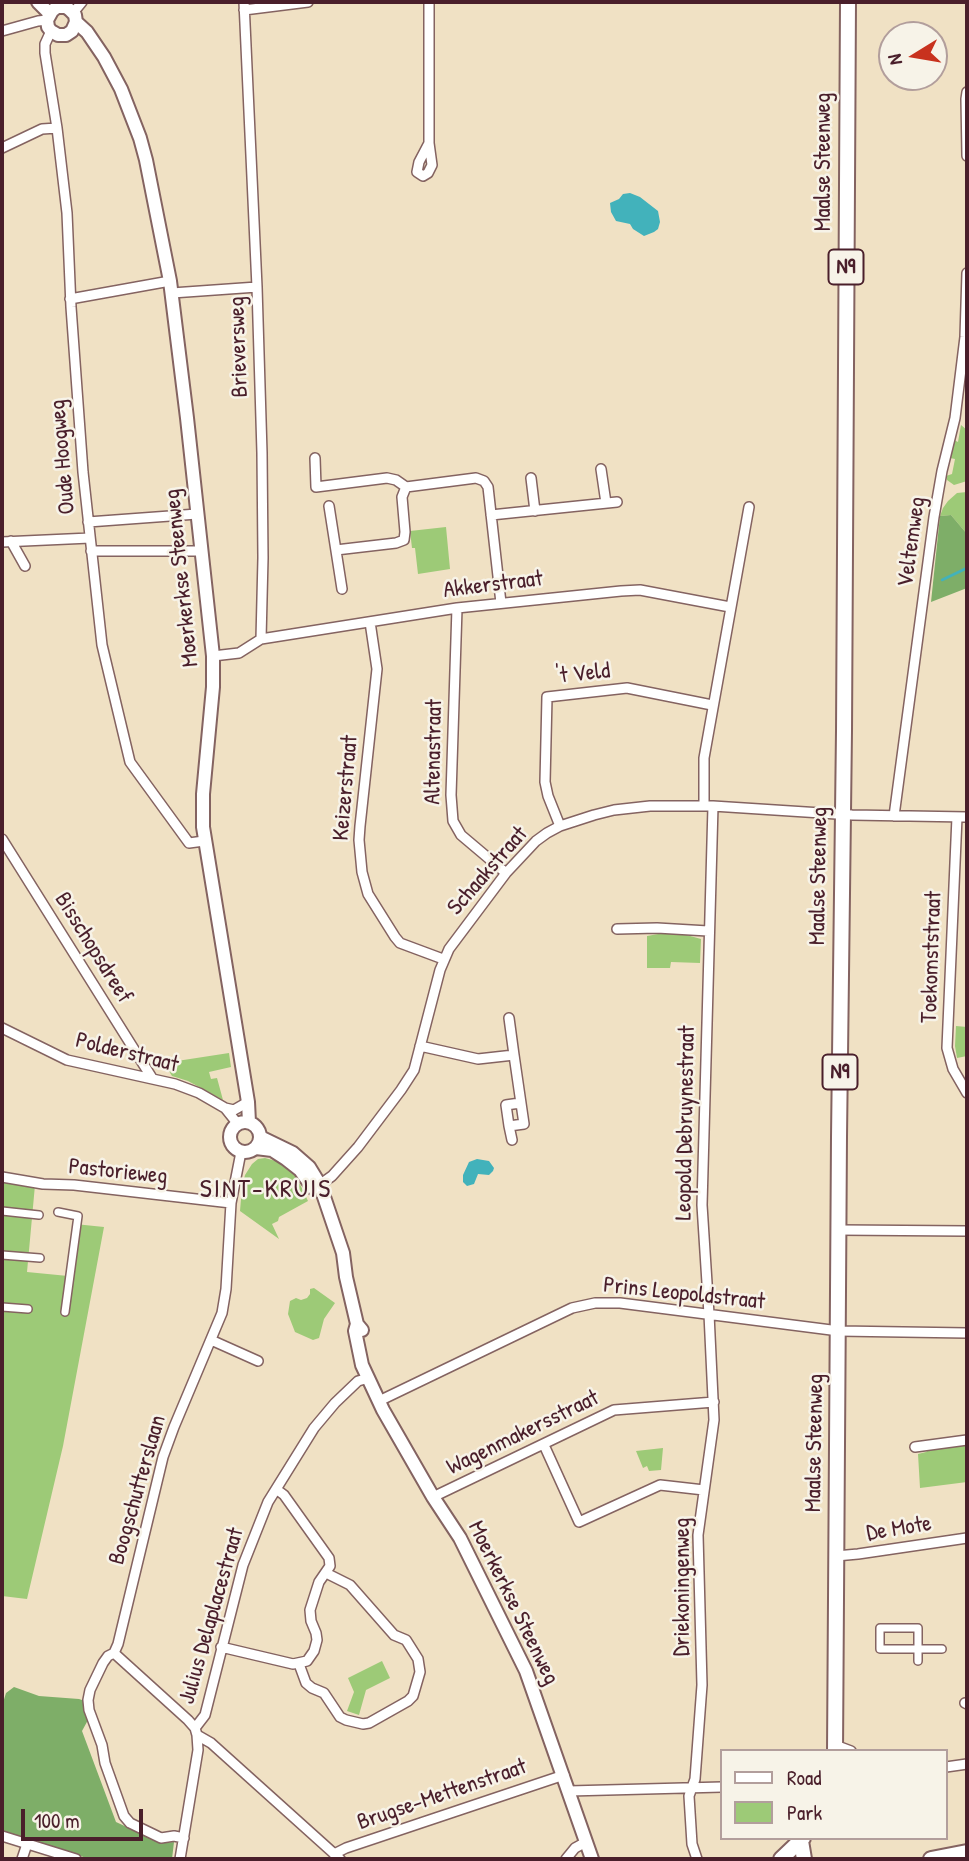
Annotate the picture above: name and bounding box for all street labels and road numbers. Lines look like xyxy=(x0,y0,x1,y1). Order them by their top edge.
street label: Maalse Steenweg xyxy=(810,93,838,231)
road number: N9 xyxy=(828,250,864,284)
street label: Brieversweg xyxy=(223,296,255,398)
street label: Oude Hoogweg xyxy=(44,399,82,515)
street label: Moerkerkse Steenweg xyxy=(159,488,205,668)
street label: Veltemweg xyxy=(892,495,932,589)
street label: Akkerstraat xyxy=(442,565,544,605)
street label: 't Veld xyxy=(555,657,611,691)
street label: Altenastraat xyxy=(419,699,449,805)
street label: Keizerstraat xyxy=(328,734,364,842)
street label: Maalse Steenweg xyxy=(804,807,834,945)
street label: Schaakstraat xyxy=(442,821,534,921)
street label: Bisschopsdreef xyxy=(48,887,138,1009)
street label: Toekomststraat xyxy=(916,891,948,1023)
street label: Leopold Debruynestraat xyxy=(671,1025,701,1221)
street label: Polderstraat xyxy=(73,1027,181,1079)
road number: N9 xyxy=(822,1054,858,1090)
street label: Pastorieweg xyxy=(67,1153,169,1191)
street label: Prins Leopoldstraat xyxy=(602,1272,766,1316)
street label: Maalse Steenweg xyxy=(800,1374,830,1512)
street label: Wagenmakersstraat xyxy=(443,1384,603,1482)
street label: Boogschutterslaan xyxy=(103,1412,173,1568)
street label: De Mote xyxy=(865,1510,933,1548)
street label: Moerkerkse Steenweg xyxy=(461,1517,565,1689)
street label: Driekoningenweg xyxy=(669,1518,697,1656)
street label: Julius Delaplacestraat xyxy=(174,1525,250,1707)
street label: Brugse-Mettenstraat xyxy=(354,1753,530,1837)

